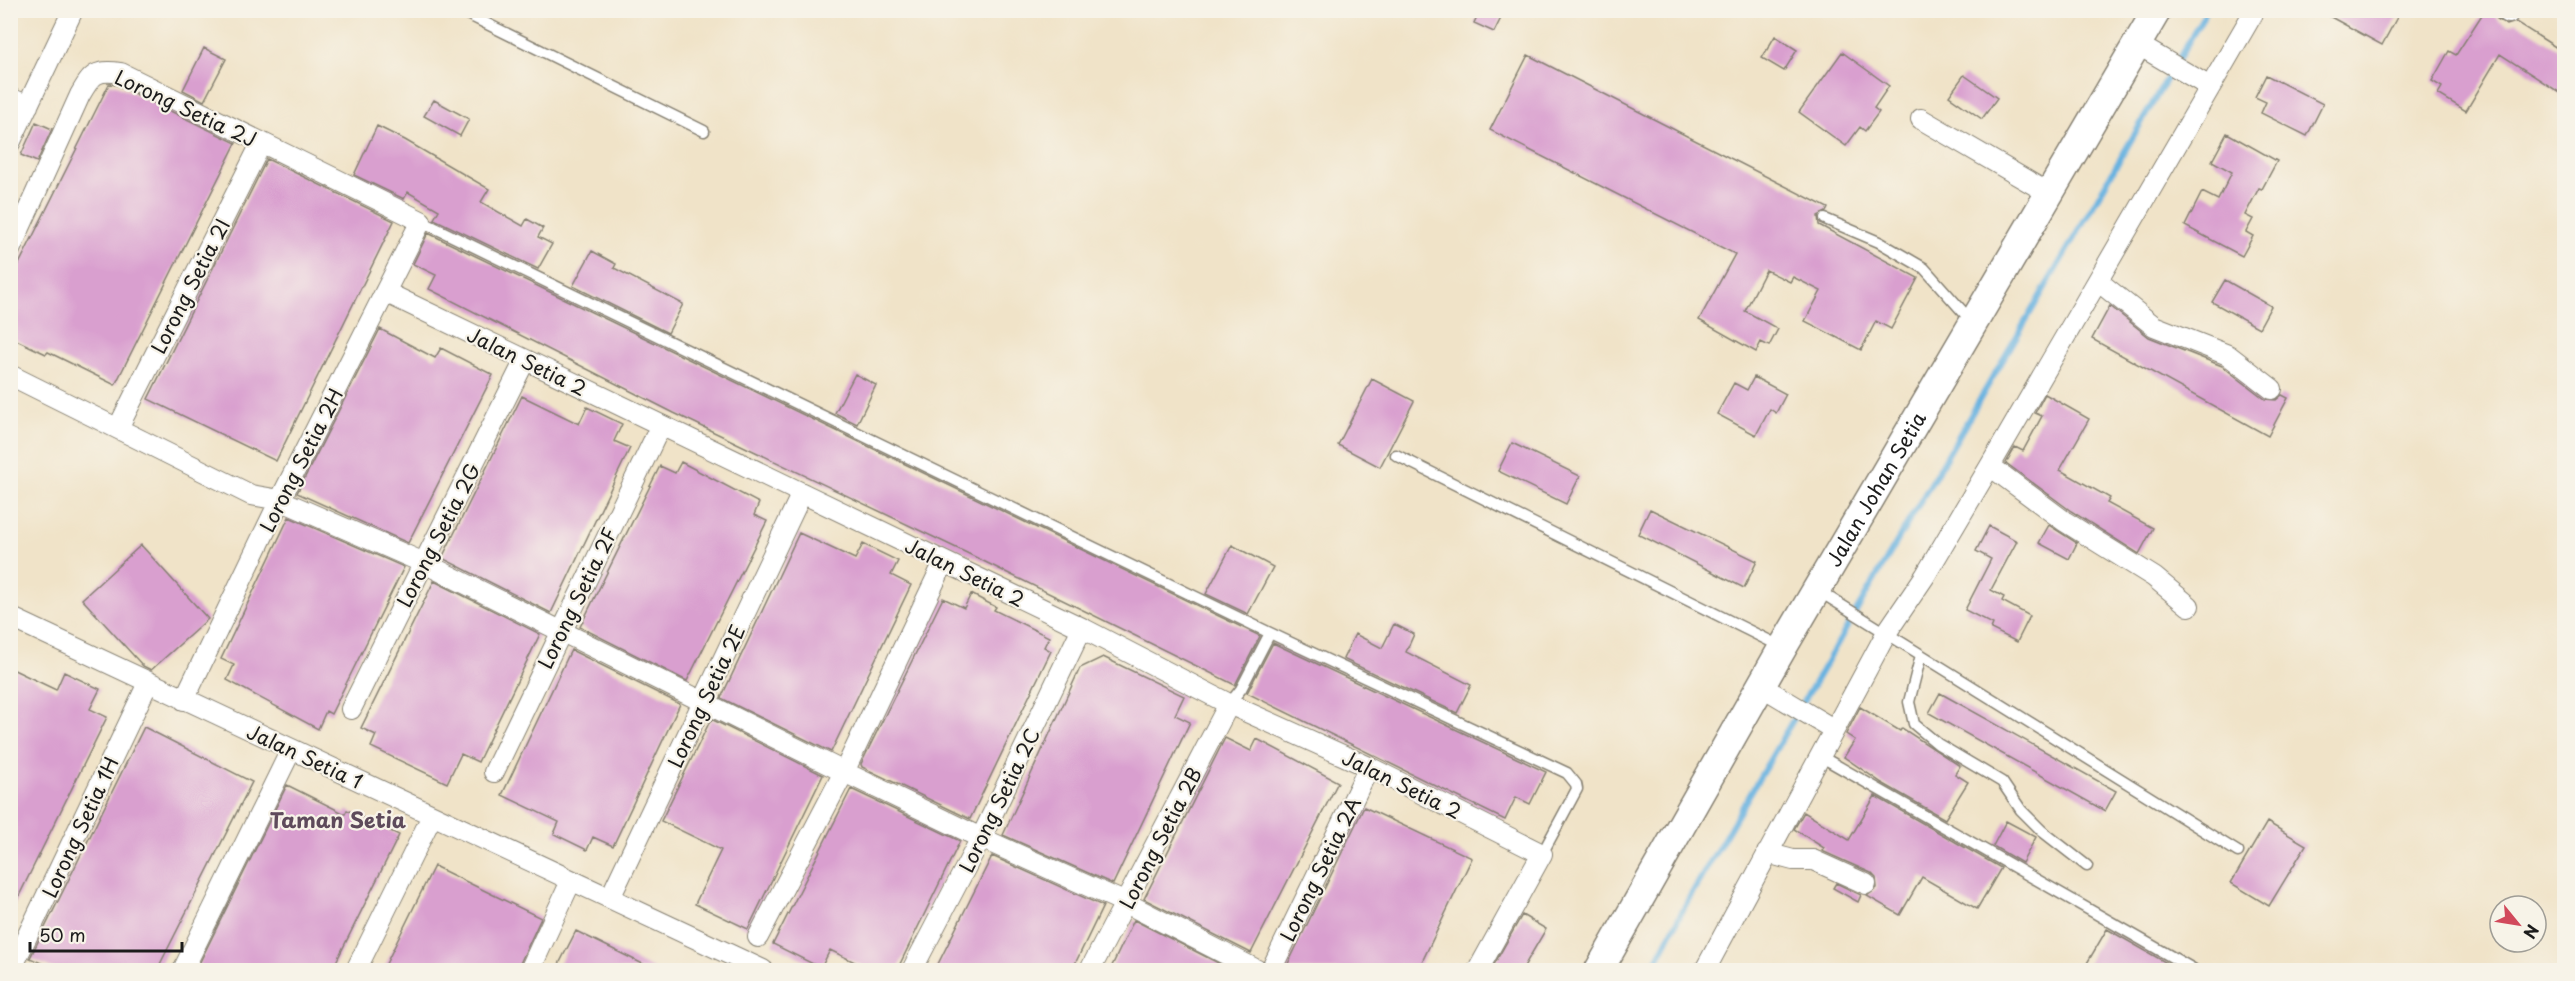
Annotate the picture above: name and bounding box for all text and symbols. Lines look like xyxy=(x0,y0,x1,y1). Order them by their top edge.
street label: Lorong Setia 2J xyxy=(110,62,262,154)
street label: Lorong Setia 2I xyxy=(143,213,237,359)
street label: Jalan Setia 2 xyxy=(462,319,592,403)
street label: Lorong Setia 2H xyxy=(252,383,350,537)
street label: Jalan Johan Setia xyxy=(1818,405,1933,572)
street label: Lorong Setia 2G xyxy=(389,458,487,612)
street label: Lorong Setia 2F xyxy=(530,522,624,674)
street label: Jalan Setia 2 xyxy=(900,530,1030,614)
street label: Lorong Setia 2E xyxy=(660,620,752,772)
street label: Jalan Setia 1 xyxy=(242,716,368,796)
street label: Lorong Setia 2C xyxy=(951,723,1047,877)
street label: Jalan Setia 2 xyxy=(1337,742,1467,826)
street label: Lorong Setia 1H xyxy=(34,751,126,903)
street label: Lorong Setia 2B xyxy=(1111,762,1209,914)
street label: Lorong Setia 2A xyxy=(1272,792,1368,946)
district label: Taman Setia xyxy=(270,803,407,835)
north arrow xyxy=(2488,894,2548,954)
scale bar xyxy=(30,915,182,953)
text: 50 m xyxy=(39,921,86,948)
text: N xyxy=(2518,921,2545,943)

